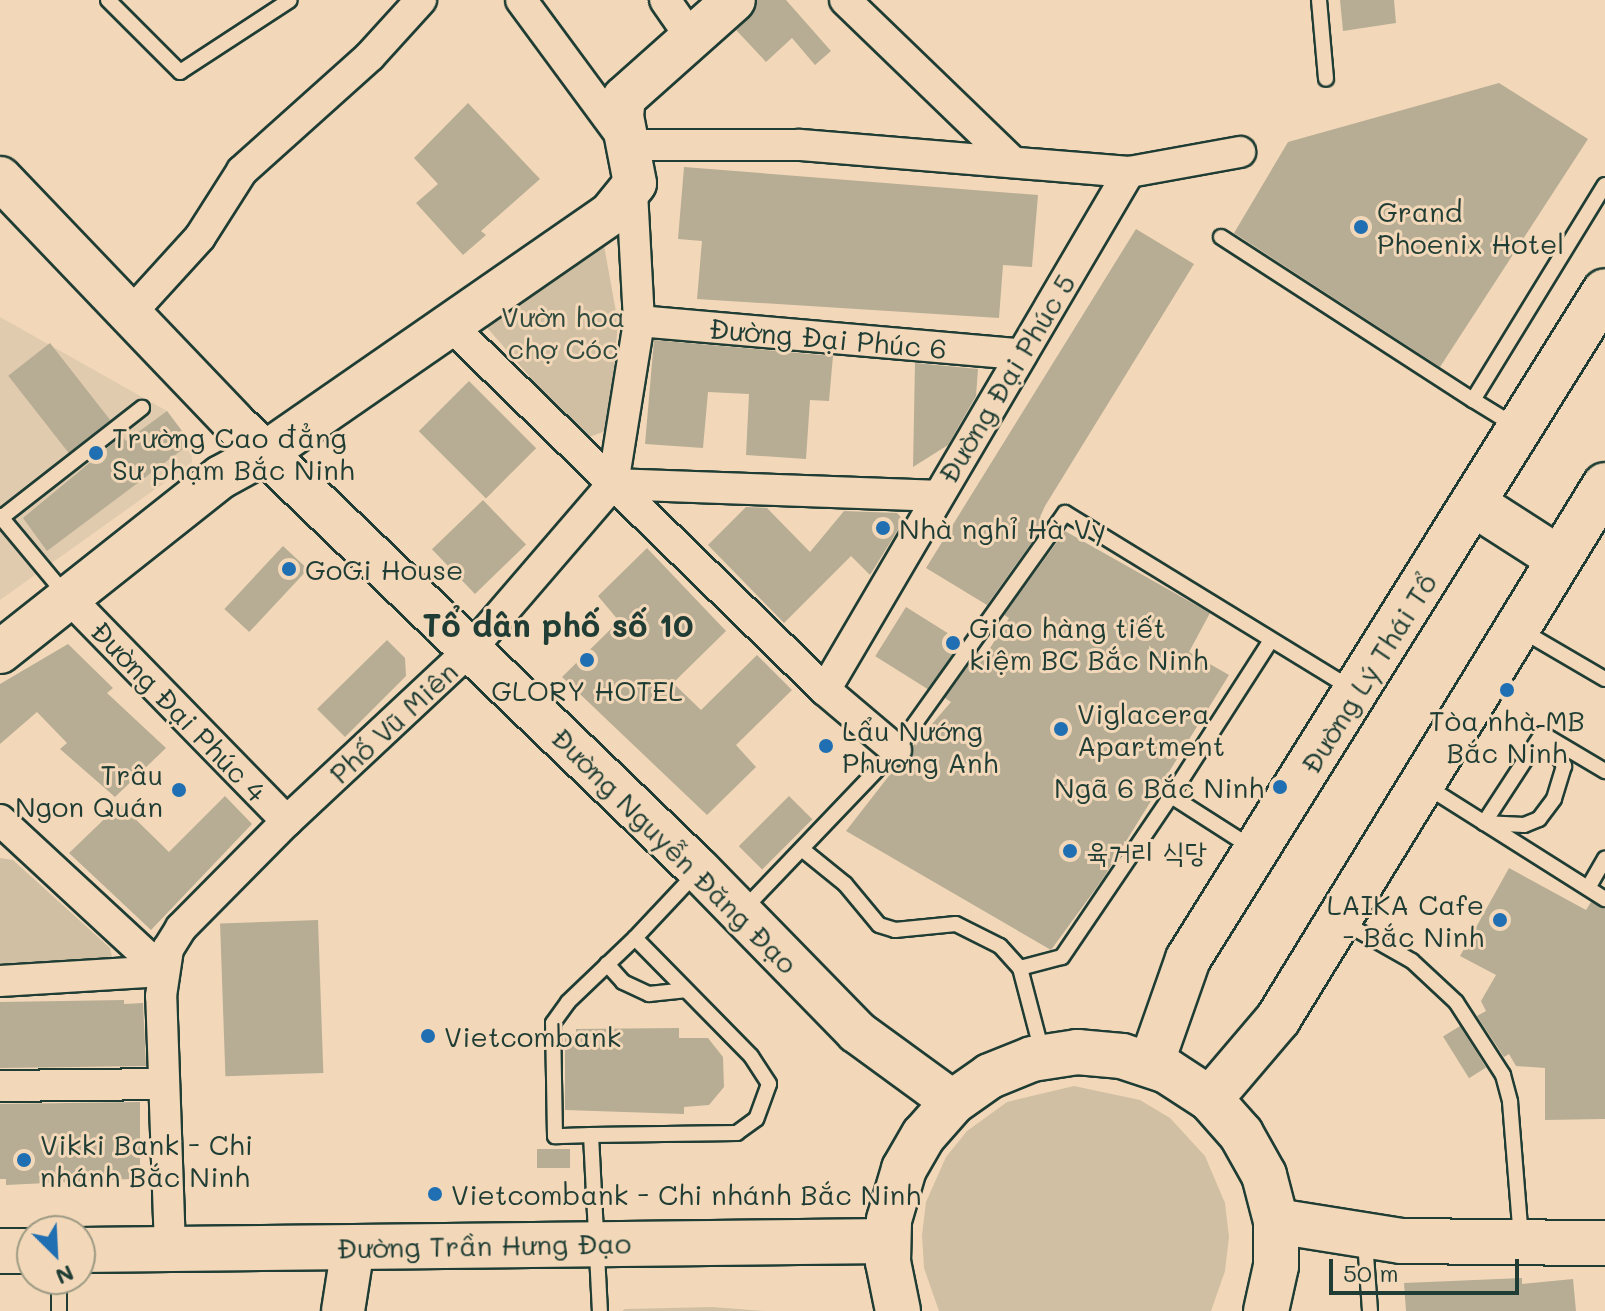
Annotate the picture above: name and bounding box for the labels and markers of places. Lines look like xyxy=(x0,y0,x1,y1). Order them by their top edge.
place label: Grand Phoenix Hotel xyxy=(1377,194,1564,260)
marker: Grand Phoenix Hotel xyxy=(1352,218,1370,236)
place label: Trường Cao đẳng Sư phạm Bắc Ninh xyxy=(112,420,355,486)
marker: Trường Cao đẳng Sư phạm Bắc Ninh xyxy=(87,444,105,462)
place label: Nhà nghỉ Hà Vy xyxy=(899,511,1106,545)
marker: Nhà nghỉ Hà Vy xyxy=(874,519,892,537)
place label: GoGi House xyxy=(305,552,463,586)
marker: GoGi House xyxy=(280,560,298,578)
place label: Giao hàng tiết kiệm BC Bắc Ninh xyxy=(969,610,1208,676)
marker: Giao hàng tiết kiệm BC Bắc Ninh xyxy=(944,634,962,652)
marker: GLORY HOTEL xyxy=(578,651,596,669)
place label: GLORY HOTEL xyxy=(491,673,683,707)
marker: Tòa nhà MB Bắc Ninh xyxy=(1498,681,1516,699)
place label: Viglacera Apartment xyxy=(1077,696,1225,762)
place label: Tòa nhà MB Bắc Ninh xyxy=(1429,703,1585,769)
place label: Lẩu Nướng Phương Anh xyxy=(842,713,998,779)
marker: Viglacera Apartment xyxy=(1052,720,1070,738)
marker: Lẩu Nướng Phương Anh xyxy=(817,737,835,755)
place label: Trâu Ngon Quán xyxy=(15,757,163,823)
place label: Ngã 6 Bắc Ninh xyxy=(1054,770,1264,804)
marker: Ngã 6 Bắc Ninh xyxy=(1271,778,1289,796)
marker: Trâu Ngon Quán xyxy=(170,781,188,799)
place label: 육거리 식당 xyxy=(1086,834,1208,868)
marker: 육거리 식당 xyxy=(1061,842,1079,860)
place label: LAIKA Cafe - Bắc Ninh xyxy=(1327,887,1484,953)
marker: LAIKA Cafe - Bắc Ninh xyxy=(1491,911,1509,929)
place label: Vietcombank xyxy=(444,1019,621,1053)
marker: Vietcombank xyxy=(419,1027,437,1045)
place label: Vikki Bank - Chi nhánh Bắc Ninh xyxy=(40,1127,253,1193)
marker: Vikki Bank - Chi nhánh Bắc Ninh xyxy=(15,1151,33,1169)
place label: Vietcombank - Chi nhánh Bắc Ninh xyxy=(451,1177,921,1211)
marker: Vietcombank - Chi nhánh Bắc Ninh xyxy=(426,1185,444,1203)

